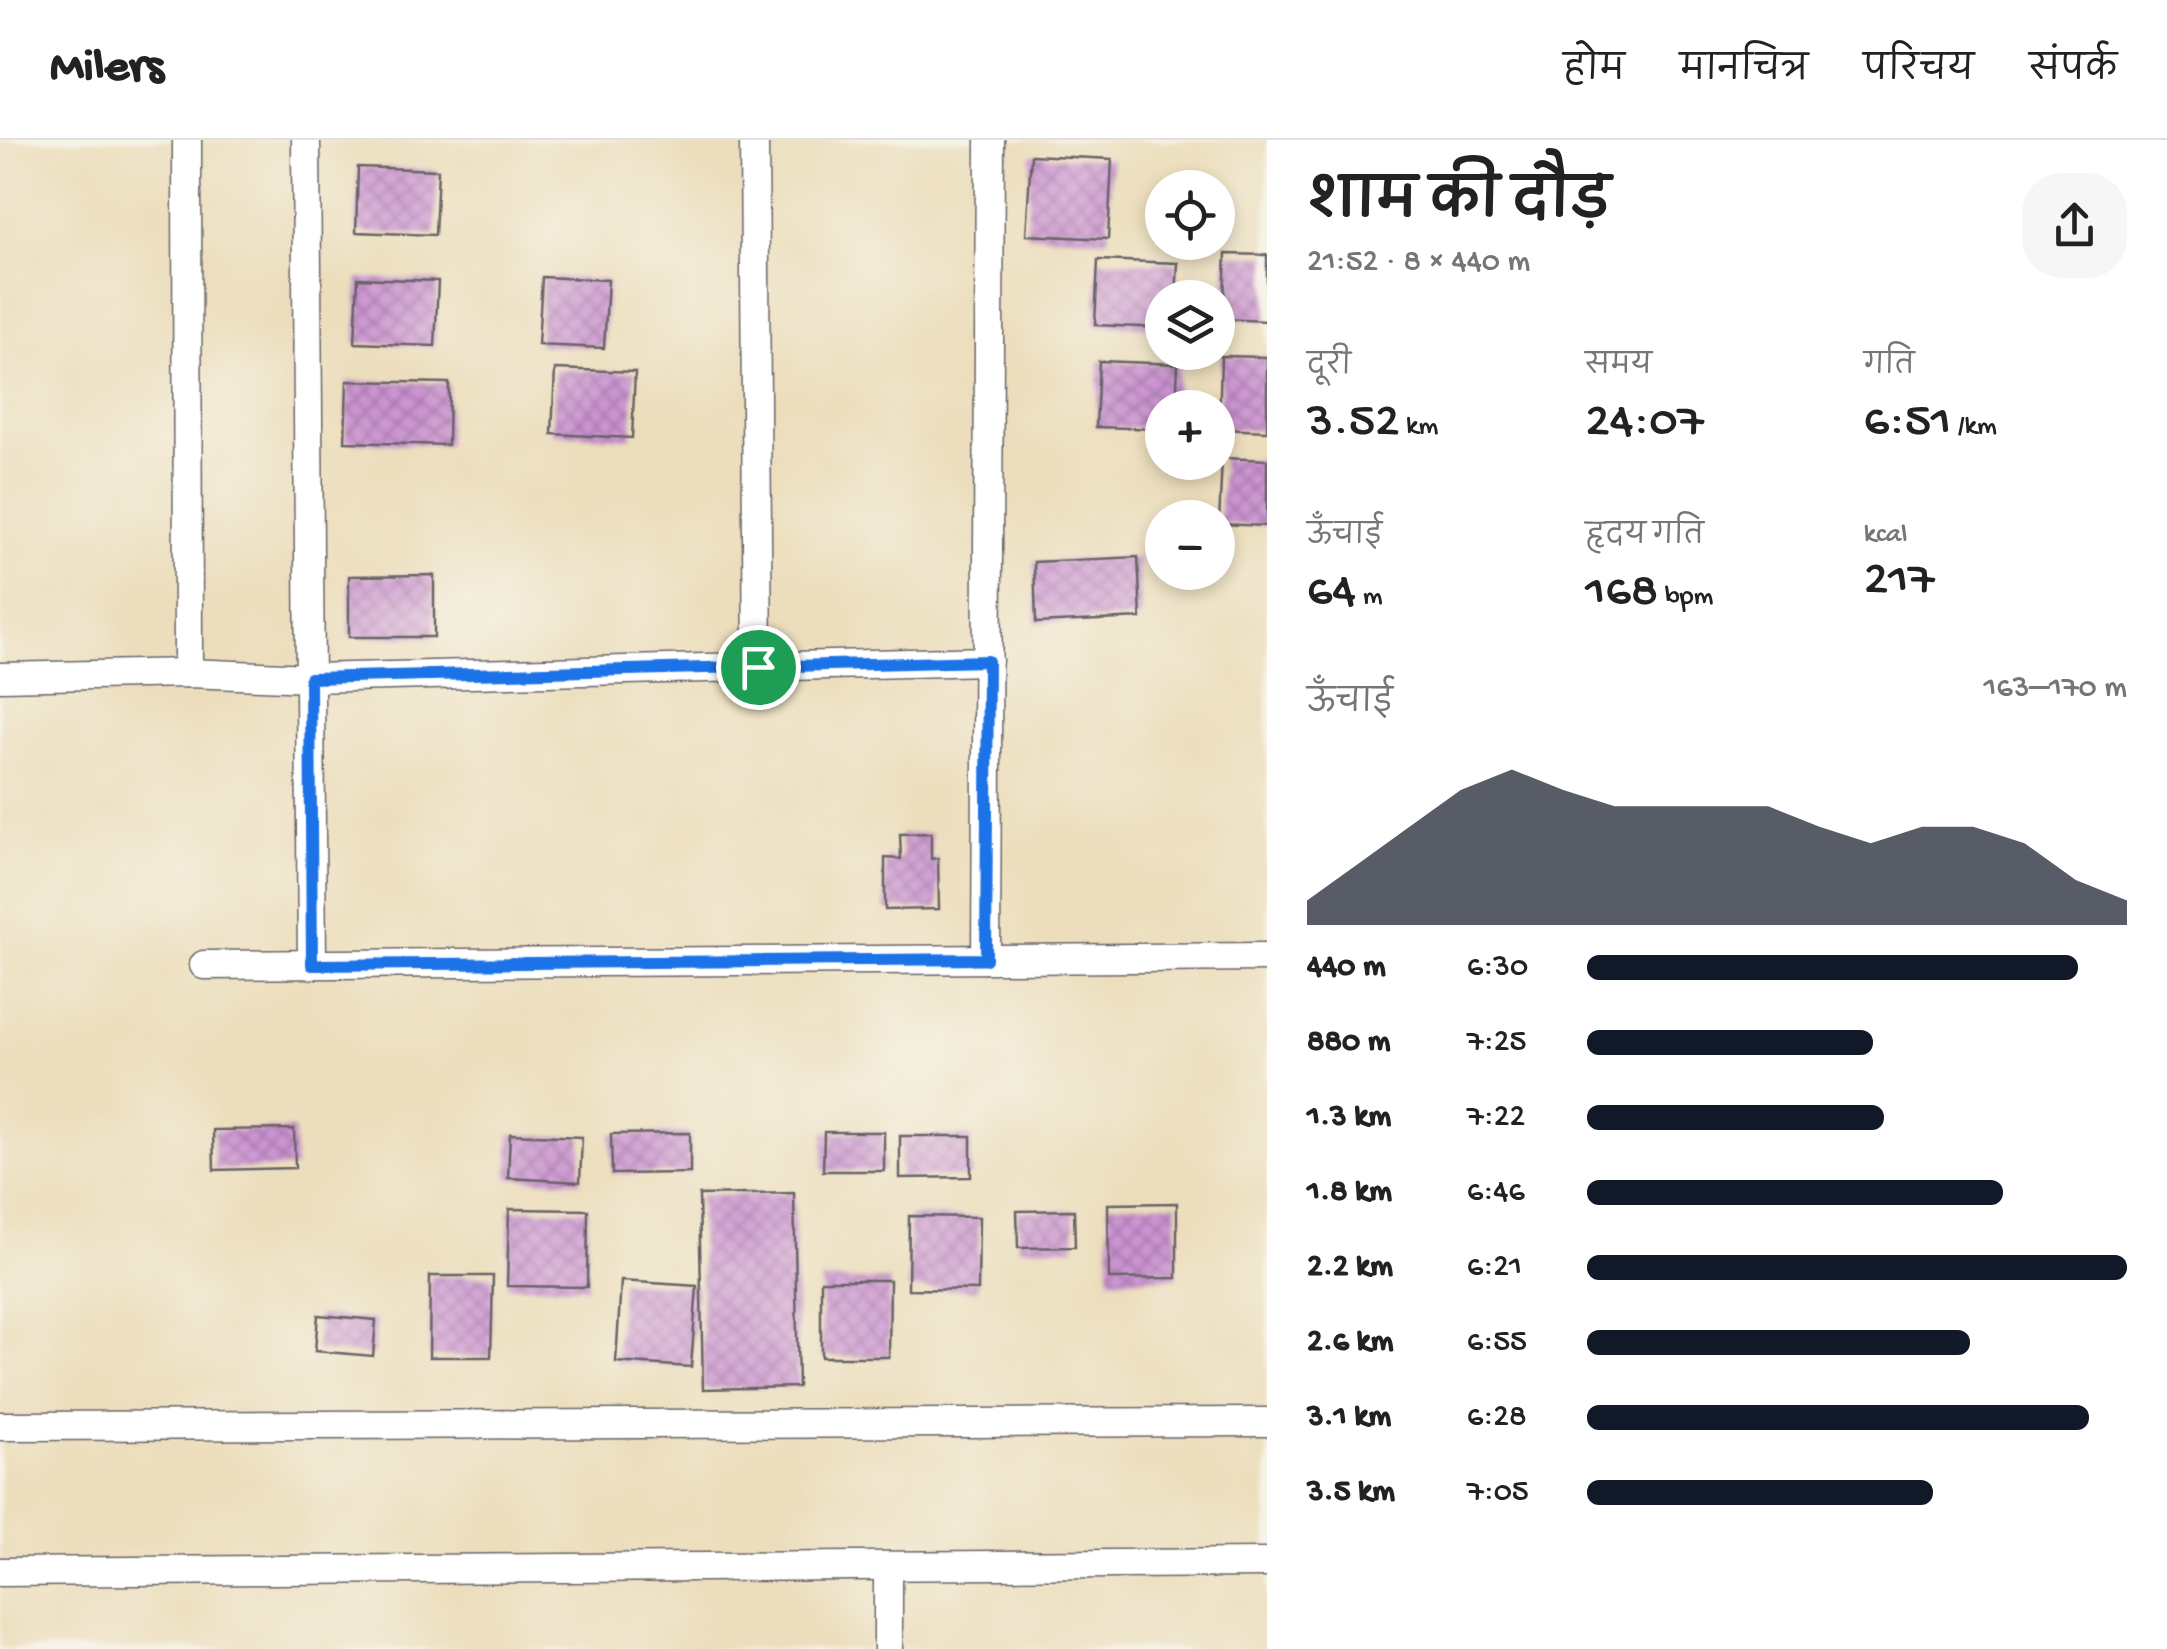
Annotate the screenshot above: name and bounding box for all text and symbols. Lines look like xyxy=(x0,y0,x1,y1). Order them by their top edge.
text: Milers xyxy=(50,41,164,98)
text: होम xyxy=(1563,52,1625,93)
text: मानचित्र xyxy=(1680,52,1808,93)
text: परिचय xyxy=(1863,52,1974,93)
text: संपर्क xyxy=(2029,52,2117,93)
map controls xyxy=(1145,170,1235,590)
button: locate xyxy=(1145,170,1235,260)
button: share xyxy=(2022,173,2127,278)
text: शाम की दौड़ xyxy=(1307,174,1610,238)
text: 21:52 · 8 × 440 m xyxy=(1307,244,1530,282)
button: layers xyxy=(1145,280,1235,370)
text: दूरी xyxy=(1307,351,1351,384)
text: समय xyxy=(1585,351,1652,384)
text: गति xyxy=(1864,351,1915,384)
button: + xyxy=(1145,390,1235,480)
text: 3.52 xyxy=(1307,394,1399,453)
text: 24:07 xyxy=(1585,394,1704,453)
text: 6:51 xyxy=(1864,394,1951,453)
text: km xyxy=(1399,411,1438,444)
text: /km xyxy=(1951,411,1997,444)
button: − xyxy=(1145,500,1235,590)
text: kcal xyxy=(1864,519,1907,552)
text: ऊँचाई xyxy=(1307,521,1382,554)
text: हृदय गति xyxy=(1585,521,1704,554)
text: 217 xyxy=(1864,552,1934,611)
text: 64 xyxy=(1307,564,1356,623)
text: 168 xyxy=(1585,564,1658,623)
text: m xyxy=(1356,581,1383,614)
text: bpm xyxy=(1658,581,1713,614)
pin xyxy=(716,625,801,710)
icon: arrive xyxy=(731,640,786,695)
text: 163–170 m xyxy=(1984,670,2127,708)
text: ऊँचाई xyxy=(1307,686,1393,724)
text: 440 m xyxy=(1307,949,1386,987)
text: 6:30 xyxy=(1467,949,1528,987)
text: 880 m xyxy=(1307,1024,1391,1062)
text: 7:25 xyxy=(1467,1024,1526,1062)
text: 1.3 km xyxy=(1307,1099,1391,1137)
text: 7:22 xyxy=(1467,1099,1525,1137)
text: 1.8 km xyxy=(1307,1174,1392,1212)
text: 6:46 xyxy=(1467,1174,1525,1212)
text: 2.2 km xyxy=(1307,1249,1393,1287)
text: 6:21 xyxy=(1467,1249,1522,1287)
text: 2.6 km xyxy=(1307,1324,1394,1362)
text: 6:55 xyxy=(1467,1324,1527,1362)
text: 3.1 km xyxy=(1307,1399,1391,1437)
text: 6:28 xyxy=(1467,1399,1526,1437)
text: 3.5 km xyxy=(1307,1474,1395,1512)
text: 7:05 xyxy=(1467,1474,1529,1512)

